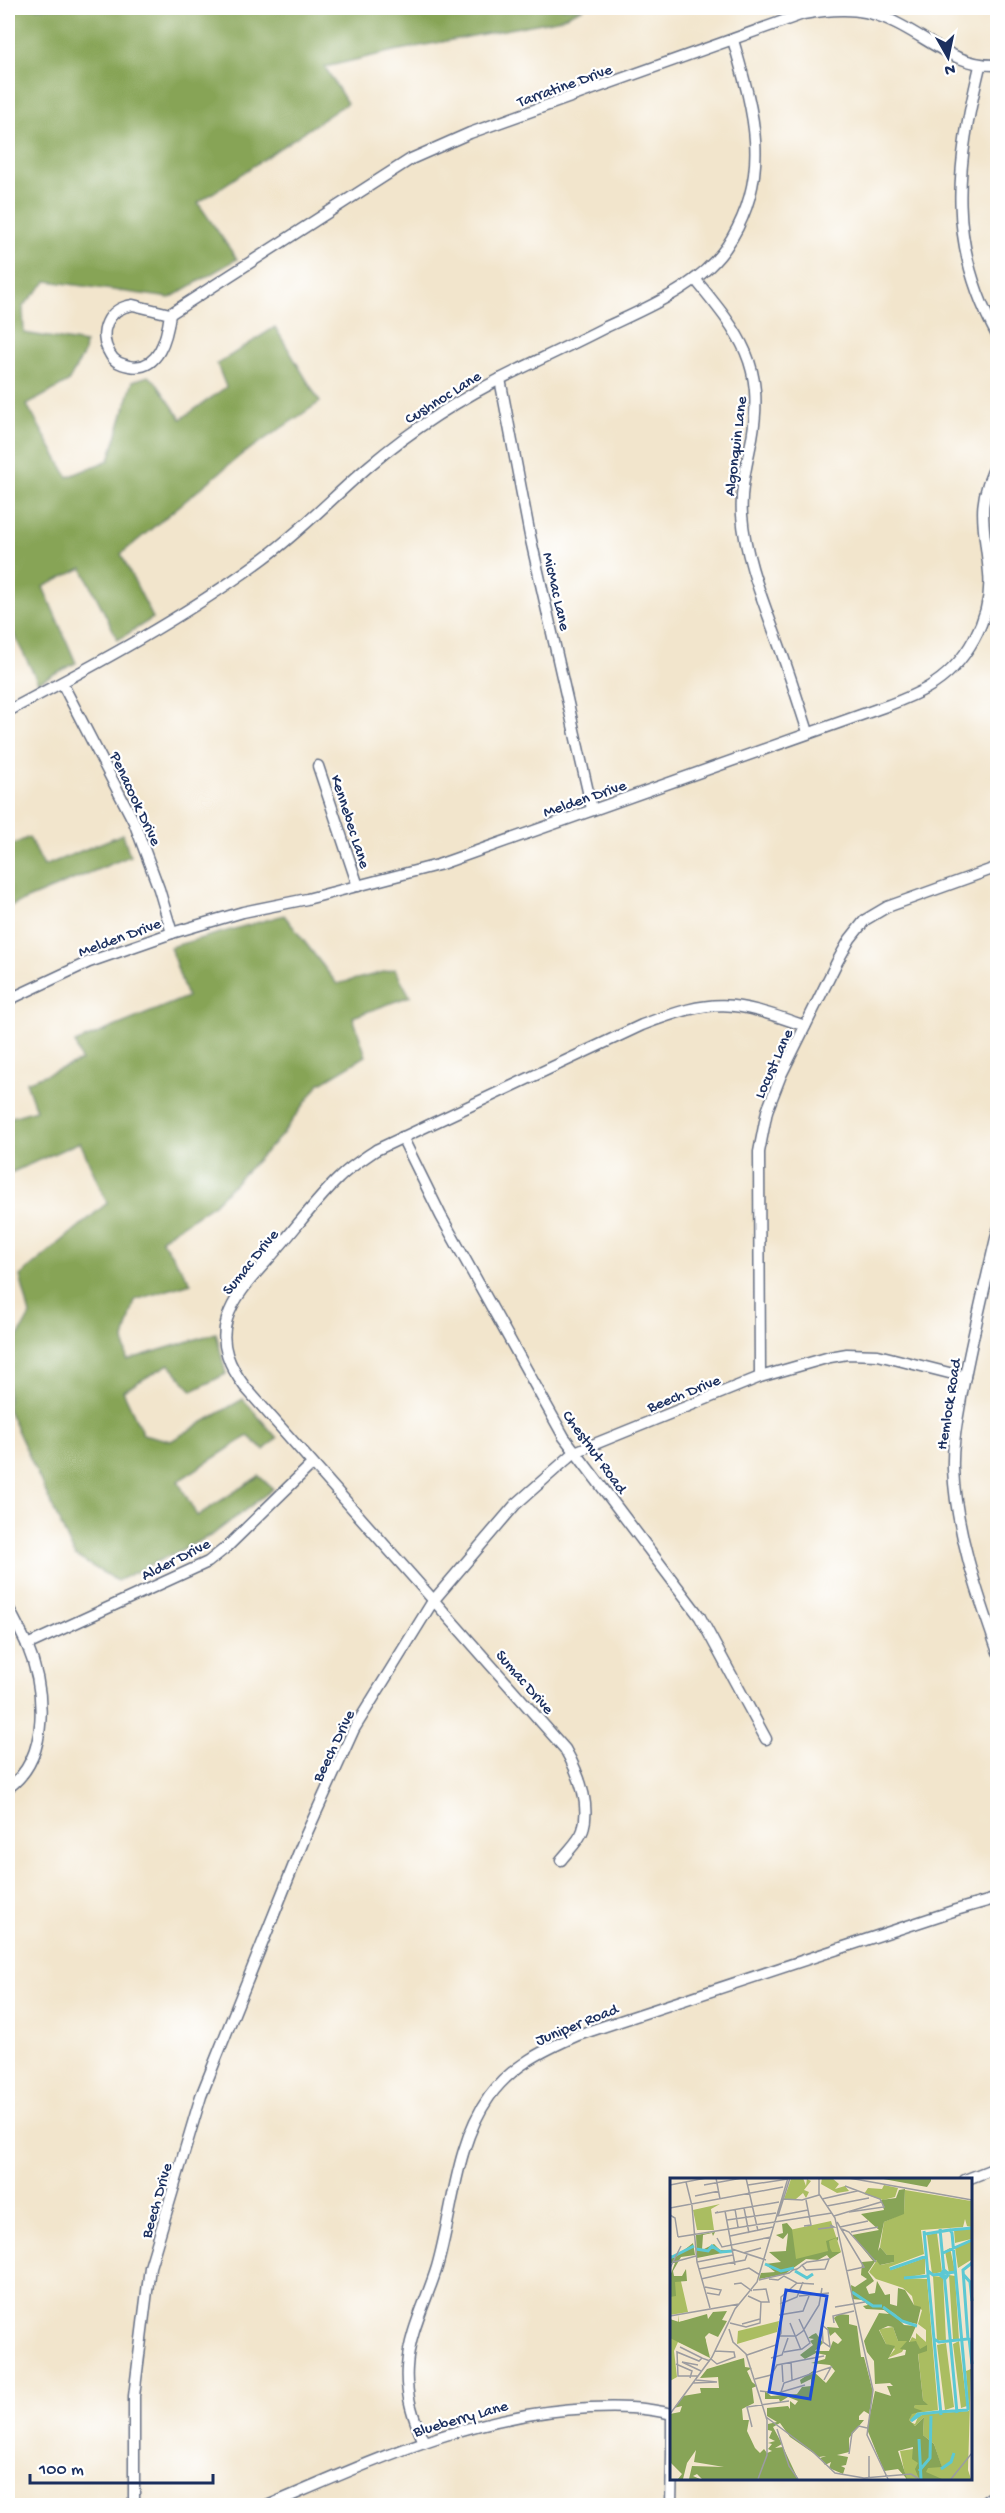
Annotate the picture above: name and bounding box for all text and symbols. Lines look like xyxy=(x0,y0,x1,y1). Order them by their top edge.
north arrow xyxy=(918,27,978,87)
text: N xyxy=(943,58,956,79)
street label: Tarratine Drive xyxy=(514,61,616,114)
street label: Cushnoc Lane xyxy=(402,368,486,430)
street label: Algonquin Lane xyxy=(722,395,753,497)
street label: MicMac Lane xyxy=(536,551,573,634)
street label: Penacook Drive xyxy=(103,749,164,850)
street label: Kennebec Lane xyxy=(325,773,373,872)
street label: Melden Drive xyxy=(541,777,630,823)
street label: Melden Drive xyxy=(76,915,165,963)
street label: Locust Lane xyxy=(751,1026,799,1102)
street label: Sumac Drive xyxy=(219,1226,285,1300)
street label: Hemlock Road xyxy=(934,1356,967,1451)
street label: Beech Drive xyxy=(644,1372,724,1419)
street label: Chestnut Road xyxy=(557,1408,631,1500)
street label: Alder Drive xyxy=(139,1535,215,1587)
street label: Sumac Drive xyxy=(490,1647,557,1720)
street label: Beech Drive xyxy=(309,1707,361,1786)
street label: Juniper Road xyxy=(533,2000,623,2051)
street label: Beech Drive xyxy=(138,2160,178,2242)
inset map xyxy=(670,2178,972,2480)
street label: Blueberry Lane xyxy=(410,2398,511,2443)
scale bar xyxy=(30,2447,213,2485)
text: 100 m xyxy=(38,2460,84,2481)

